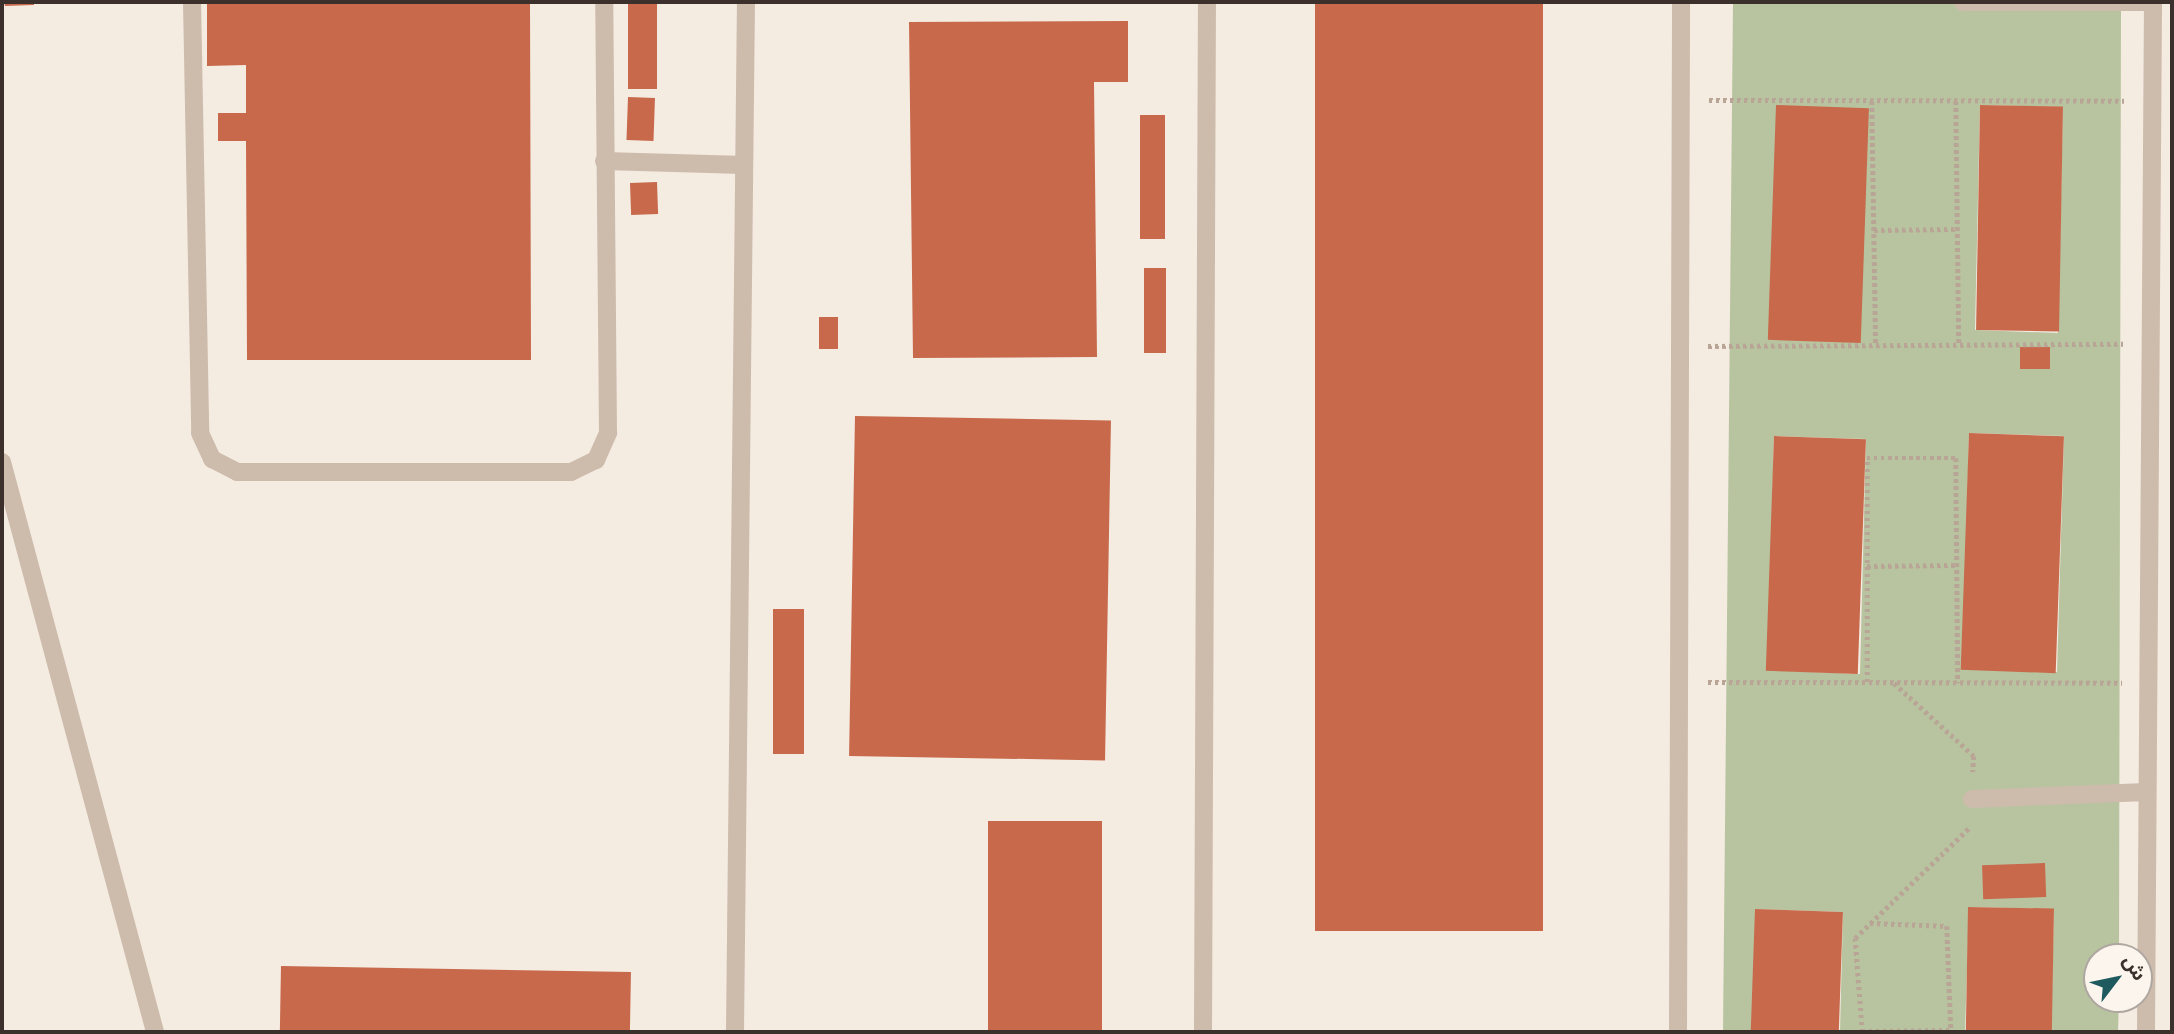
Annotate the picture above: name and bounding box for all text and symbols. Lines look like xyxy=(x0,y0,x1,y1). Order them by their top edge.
north arrow xyxy=(2083,943,2153,1013)
text: ش xyxy=(2118,951,2151,985)

